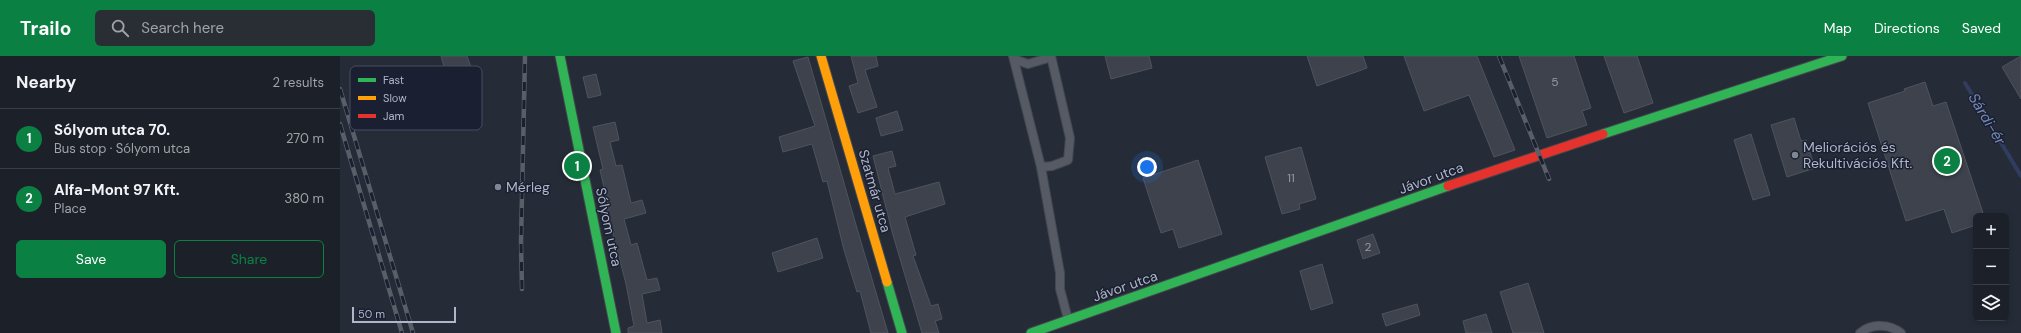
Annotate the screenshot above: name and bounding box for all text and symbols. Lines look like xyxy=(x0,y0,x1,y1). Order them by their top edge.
search box xyxy=(95,10,375,46)
text: Trailo xyxy=(20,16,71,41)
icon: search xyxy=(109,17,131,39)
text: Search here xyxy=(141,18,224,38)
text: Map xyxy=(1824,19,1852,37)
text: Directions xyxy=(1874,19,1940,37)
text: Saved xyxy=(1962,19,2001,37)
legend xyxy=(350,66,482,130)
text: Nearby xyxy=(16,71,76,93)
text: Fast xyxy=(383,73,404,87)
text: 2 results xyxy=(273,74,324,91)
house number: 5 xyxy=(1551,74,1559,90)
water label: Sárdi-ér xyxy=(1964,89,2011,149)
text: Slow xyxy=(383,91,407,105)
text: Jam xyxy=(383,109,404,123)
text: Sólyom utca 70. xyxy=(54,120,170,140)
text: 1 xyxy=(27,130,31,147)
text: 270 m xyxy=(286,130,324,147)
place label: Meliorációs és Rekultivációs Kft. xyxy=(1803,138,1912,172)
text: Bus stop · Sólyom utca xyxy=(54,140,190,157)
pin: 2 xyxy=(1934,146,1960,176)
street label: Szatmár utca xyxy=(855,147,895,235)
marker: Meliorációs és Rekultivációs Kft. xyxy=(1790,150,1800,160)
pin: 1 xyxy=(564,151,590,181)
your location xyxy=(1137,157,1157,177)
street label: Jávor utca xyxy=(1396,158,1466,198)
house number: 11 xyxy=(1287,170,1295,186)
place label: Mérleg xyxy=(506,178,550,196)
text: Alfa-Mont 97 Kft. xyxy=(54,180,180,200)
marker: Mérleg xyxy=(493,182,503,192)
street label: Sólyom utca xyxy=(592,186,626,268)
text: 2 xyxy=(25,190,33,207)
text: 380 m xyxy=(284,190,324,207)
text: Place xyxy=(54,200,86,217)
map controls xyxy=(1973,213,2009,321)
button: + xyxy=(1973,213,2009,249)
house number: 2 xyxy=(1365,239,1372,255)
button: Save xyxy=(16,240,166,278)
button: Share xyxy=(174,240,324,278)
button: − xyxy=(1973,249,2009,285)
street label: Jávor utca xyxy=(1090,266,1160,306)
button: layers xyxy=(1973,285,2009,321)
scale bar xyxy=(352,305,456,324)
text: 50 m xyxy=(358,307,385,321)

